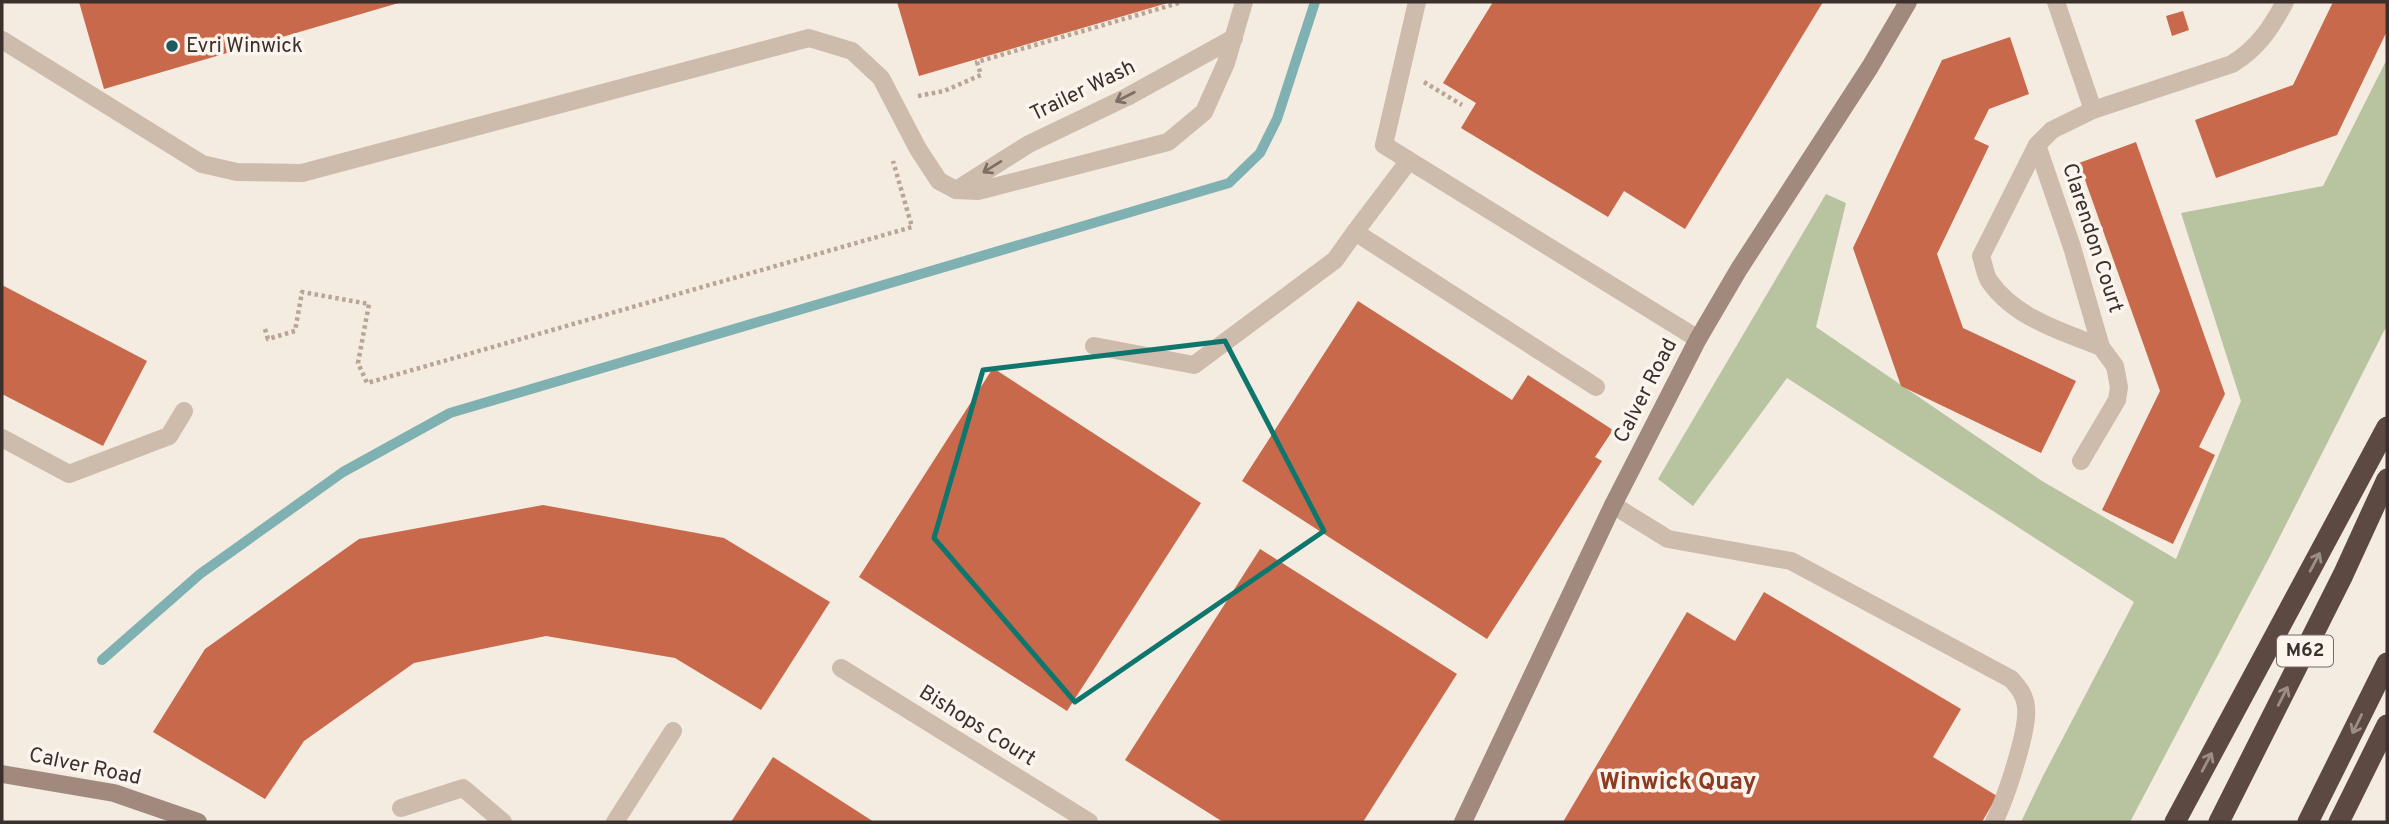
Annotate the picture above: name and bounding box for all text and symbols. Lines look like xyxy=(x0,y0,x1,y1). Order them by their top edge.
place label: Evri Winwick xyxy=(186,33,303,60)
marker: Evri Winwick xyxy=(164,38,180,54)
street label: Trailer Wash xyxy=(1026,54,1140,128)
one-way arrow xyxy=(1115,91,1136,105)
one-way arrow xyxy=(983,160,1003,174)
street label: Clarendon Court xyxy=(2055,160,2129,316)
street label: Calver Road xyxy=(1608,334,1684,448)
one-way arrow xyxy=(2308,552,2322,572)
road number: M62 xyxy=(2277,636,2333,666)
street label: Bishops Court xyxy=(913,679,1041,773)
one-way arrow xyxy=(2276,686,2290,707)
one-way arrow xyxy=(2350,713,2363,734)
street label: Calver Road xyxy=(26,742,144,792)
one-way arrow xyxy=(2201,752,2214,773)
district label: Winwick Quay xyxy=(1600,768,1756,798)

